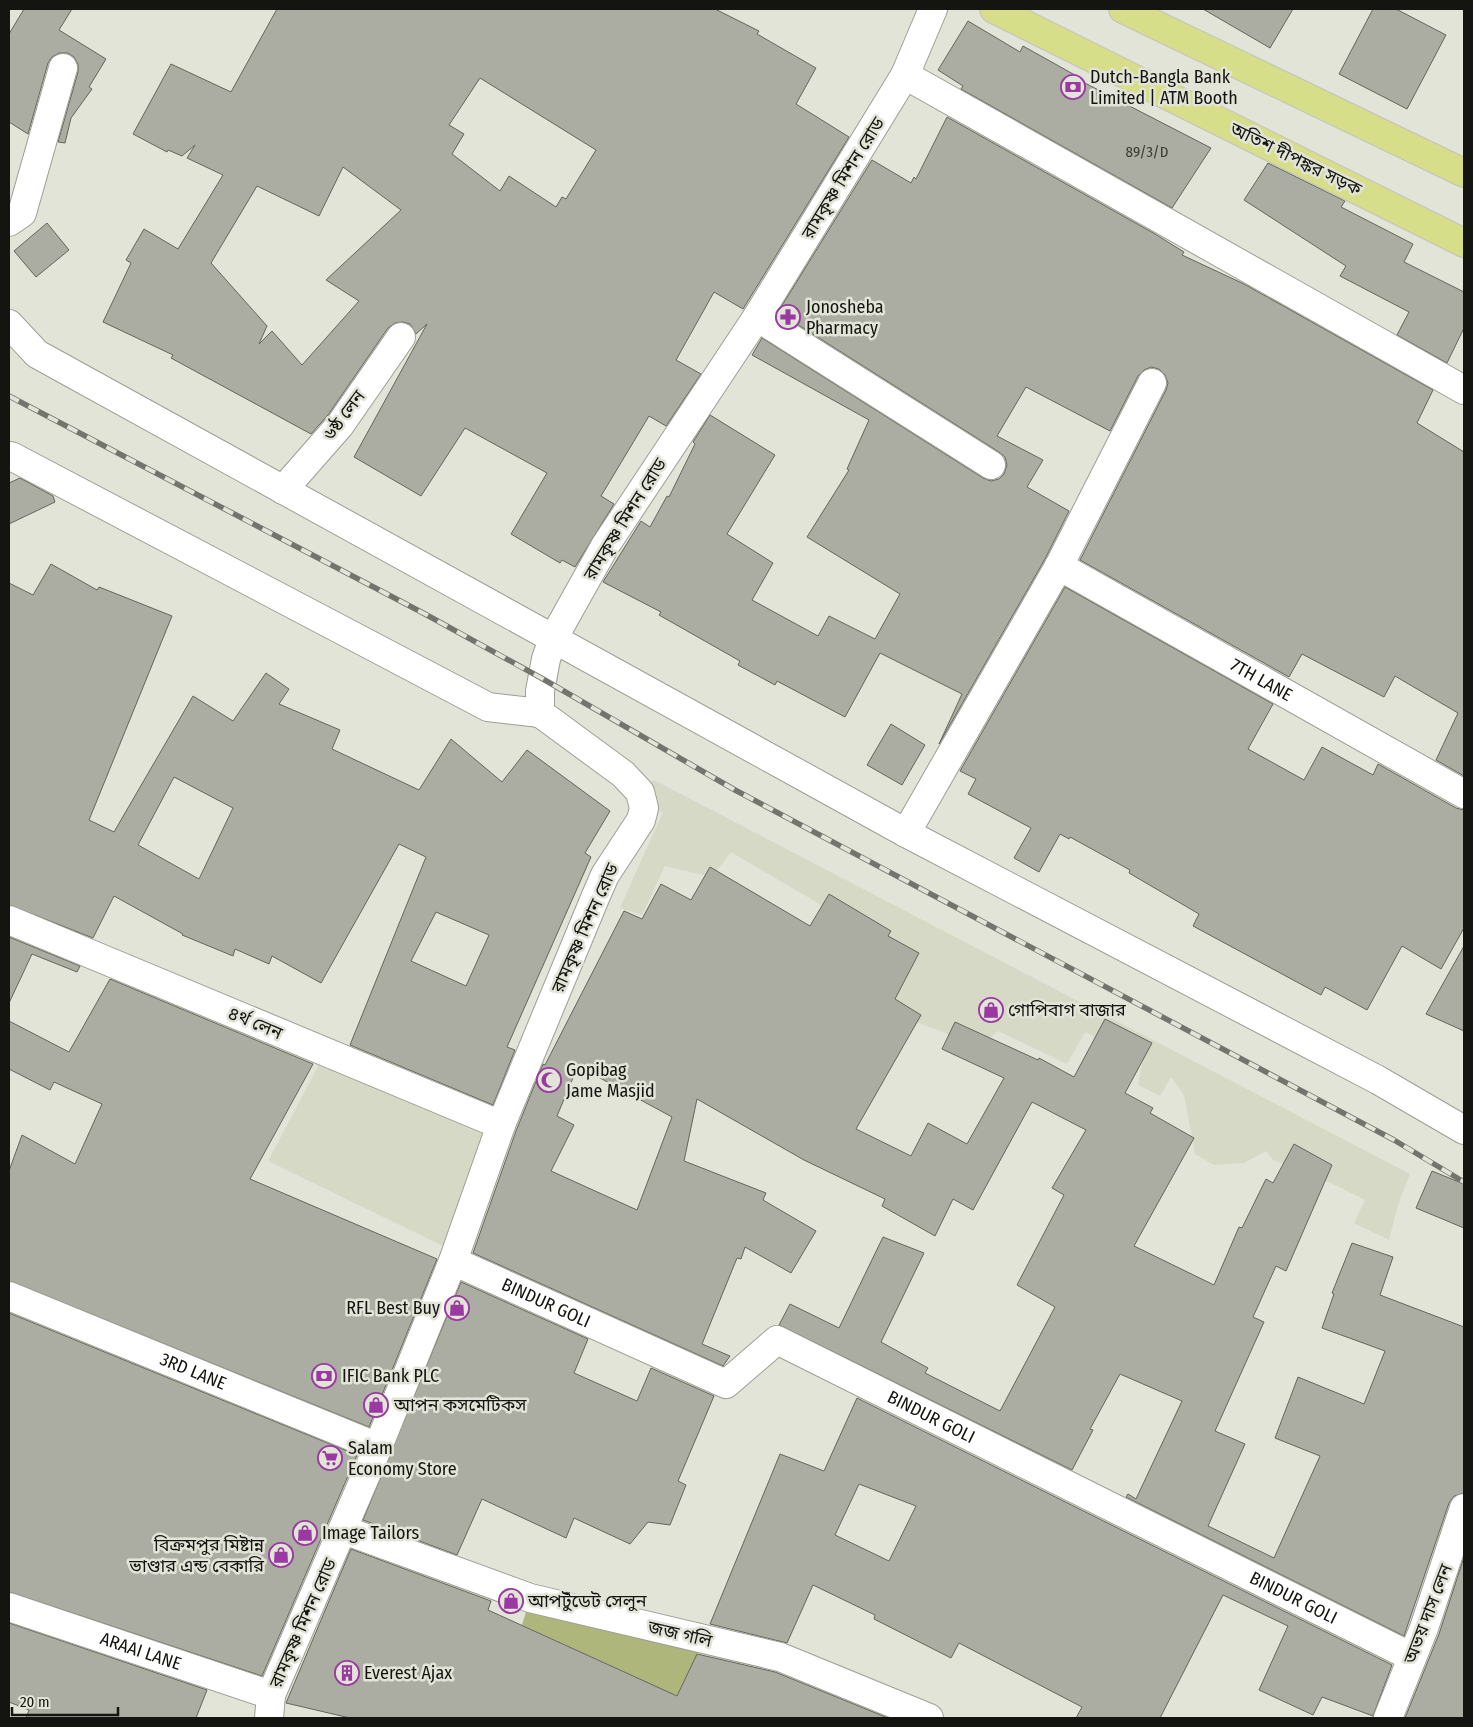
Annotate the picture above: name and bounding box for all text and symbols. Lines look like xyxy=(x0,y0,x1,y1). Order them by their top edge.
place label: Dutch-Bangla Bank Limited | ATM Booth xyxy=(1090,66,1238,109)
bank icon: Dutch-Bangla Bank Limited | ATM Booth xyxy=(1060,74,1086,100)
street label: রামকৃষ্ণ মিশন রোড xyxy=(796,113,889,244)
street label: অতিশ দীপঙ্কর সড়ক xyxy=(1226,117,1366,201)
house number: 89/3/D xyxy=(1126,143,1168,161)
place label: Jonosheba Pharmacy xyxy=(806,296,884,339)
pharmacy icon: Jonosheba Pharmacy xyxy=(775,304,801,330)
street label: ৬ষ্ঠ লেন xyxy=(318,385,371,444)
street label: রামকৃষ্ণ মিশন রোড xyxy=(578,454,671,585)
street label: 7TH LANE xyxy=(1227,654,1296,706)
street label: রামকৃষ্ণ মিশন রোড xyxy=(546,860,623,997)
shop icon: গোপিবাগ বাজার xyxy=(978,997,1004,1023)
place label: গোপিবাগ বাজার xyxy=(1008,999,1126,1021)
street label: ৪র্থ লেন xyxy=(224,1002,287,1045)
place label: Gopibag Jame Masjid xyxy=(566,1059,655,1102)
mosque icon: Gopibag Jame Masjid xyxy=(536,1067,562,1093)
street label: BINDUR GOLI xyxy=(498,1273,594,1332)
shop icon: RFL Best Buy xyxy=(444,1295,470,1321)
place label: RFL Best Buy xyxy=(346,1297,440,1319)
street label: 3RD LANE xyxy=(157,1348,229,1395)
bank icon: IFIC Bank PLC xyxy=(311,1363,337,1389)
place label: IFIC Bank PLC xyxy=(342,1365,439,1387)
street label: BINDUR GOLI xyxy=(884,1386,978,1448)
shop icon: আপন কসমেটিকস xyxy=(363,1392,389,1418)
place label: আপন কসমেটিকস xyxy=(393,1394,527,1416)
place label: Salam Economy Store xyxy=(348,1437,457,1480)
supermarket icon: Salam Economy Store xyxy=(317,1445,343,1471)
shop icon: Image Tailors xyxy=(292,1520,318,1546)
place label: Image Tailors xyxy=(322,1522,419,1544)
place label: বিক্রমপুর মিষ্টান্ন ভাণ্ডার এন্ড বেকারি xyxy=(128,1534,264,1577)
shop icon: বিক্রমপুর মিষ্টান্ন ভাণ্ডার এন্ড বেকারি xyxy=(268,1542,294,1568)
street label: রামকৃষ্ণ মিশন রোড xyxy=(264,1555,341,1692)
street label: অভয় দাস লেন xyxy=(1399,1560,1457,1668)
street label: BINDUR GOLI xyxy=(1246,1567,1341,1629)
shop icon: আপটুঁডেট সেলুন xyxy=(498,1588,524,1614)
place label: আপটুঁডেট সেলুন xyxy=(527,1590,648,1612)
street label: জজ গলি xyxy=(645,1616,715,1652)
street label: ARAAI LANE xyxy=(97,1627,184,1675)
building icon: Everest Ajax xyxy=(334,1660,360,1686)
place label: Everest Ajax xyxy=(364,1662,452,1684)
scale bar xyxy=(12,1684,119,1716)
text: 20 m xyxy=(20,1693,50,1711)

